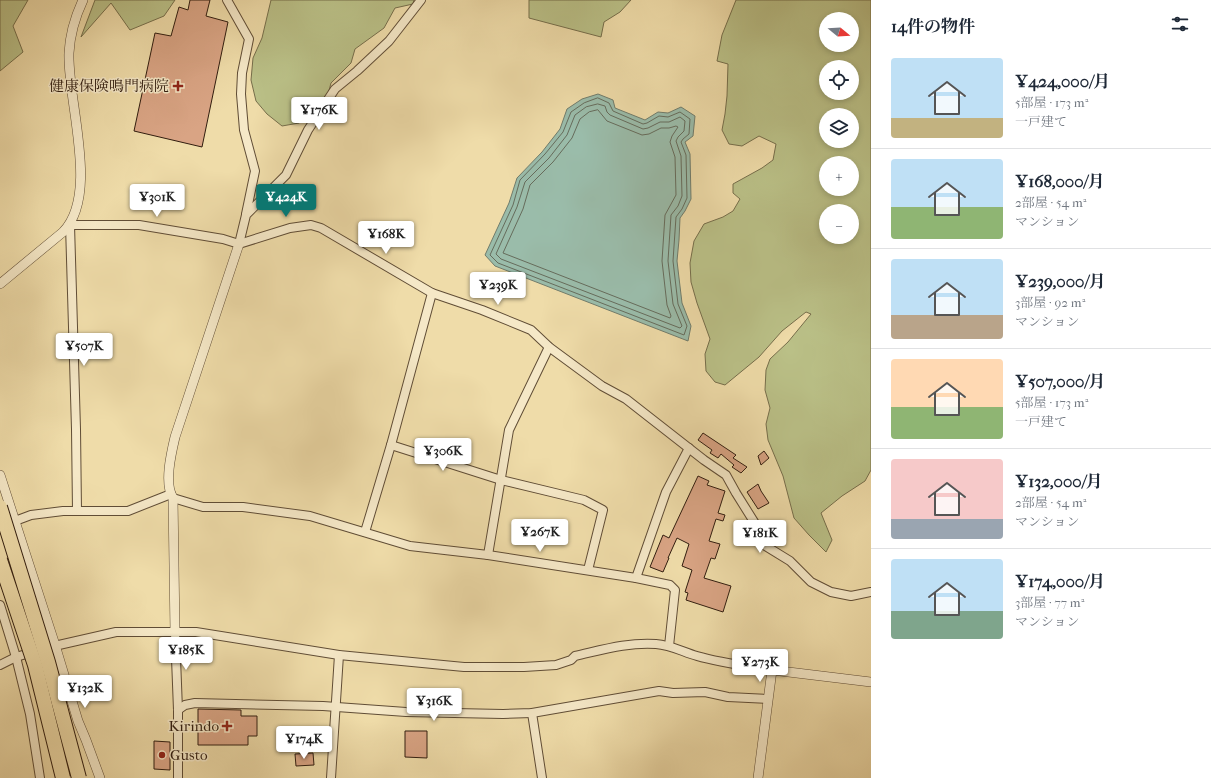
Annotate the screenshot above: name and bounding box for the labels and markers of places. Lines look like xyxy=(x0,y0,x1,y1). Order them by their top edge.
place label: 健康保険鳴門病院 xyxy=(49,77,169,95)
marker: 健康保険鳴門病院 xyxy=(172,80,184,92)
pin: ¥176K xyxy=(291,97,347,131)
pin: ¥301K xyxy=(129,184,185,218)
pin: ¥424K xyxy=(258,184,314,218)
pin: ¥168K xyxy=(358,221,414,255)
pin: ¥239K xyxy=(470,272,526,306)
pin: ¥507K xyxy=(56,333,112,367)
pin: ¥306K xyxy=(415,438,471,472)
pin: ¥267K xyxy=(512,519,568,553)
pin: ¥181K xyxy=(732,520,788,554)
pin: ¥185K xyxy=(158,637,214,671)
pin: ¥273K xyxy=(732,649,788,683)
pin: ¥132K xyxy=(57,675,113,709)
pin: ¥316K xyxy=(406,688,462,722)
place label: Kirindo xyxy=(168,717,219,735)
marker: Kirindo xyxy=(222,721,232,731)
pin: ¥174K xyxy=(276,726,332,760)
place label: Gusto xyxy=(170,746,208,764)
marker: Gusto xyxy=(157,750,167,760)

